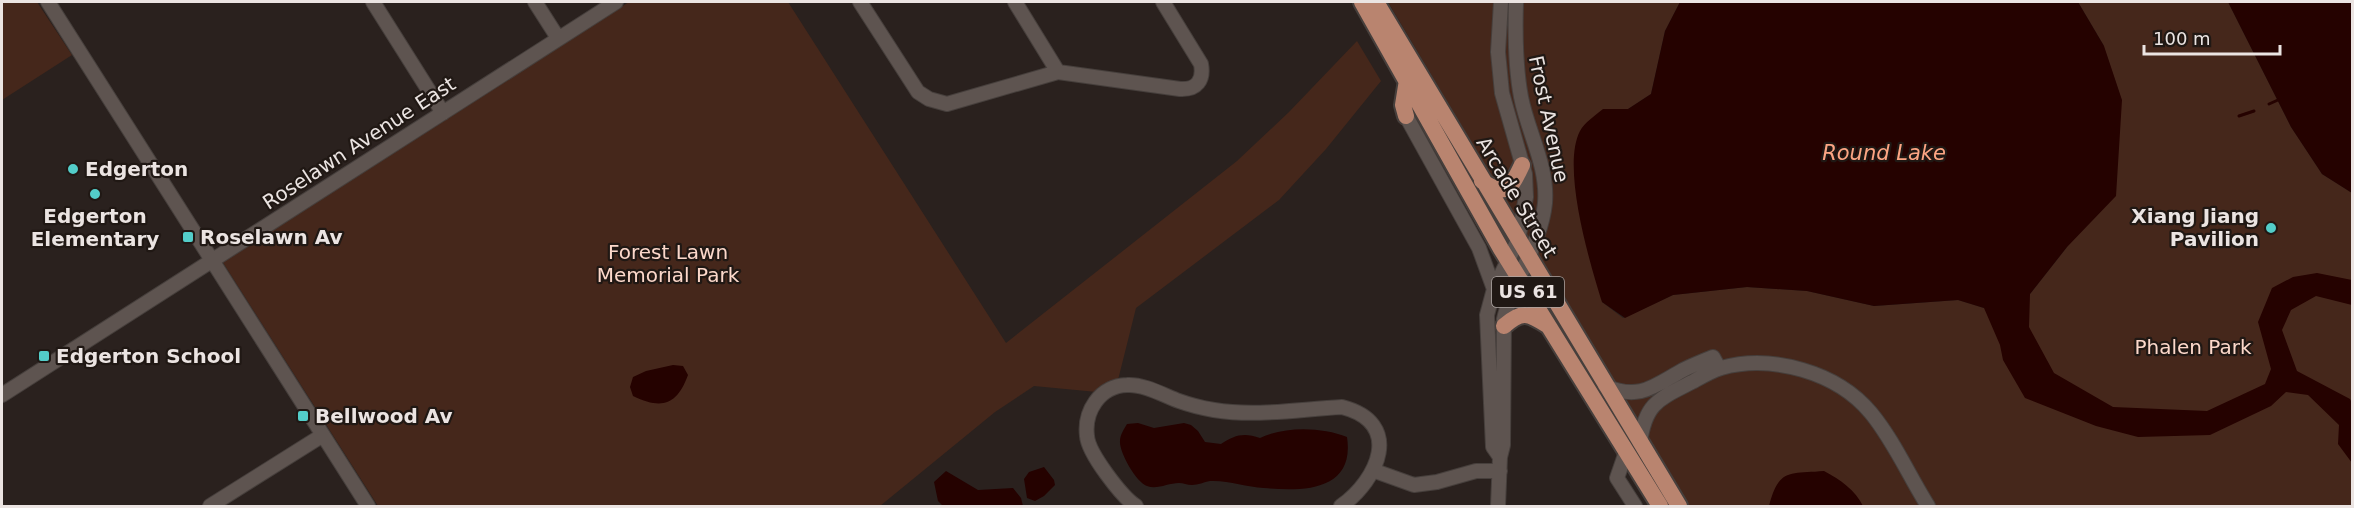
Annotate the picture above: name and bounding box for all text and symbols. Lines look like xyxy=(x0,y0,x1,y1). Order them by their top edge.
scale bar xyxy=(2144,18,2280,56)
text: 100 m xyxy=(2153,28,2211,49)
street label: Frost Avenue xyxy=(1524,53,1574,185)
street label: Roselawn Avenue East xyxy=(258,72,460,214)
street label: Arcade Street xyxy=(1471,132,1563,262)
water label: Round Lake xyxy=(1822,141,1946,165)
place label: Edgerton xyxy=(85,157,188,181)
marker: Edgerton xyxy=(66,162,80,176)
marker: Edgerton Elementary xyxy=(88,187,102,201)
place label: Edgerton Elementary xyxy=(31,204,159,251)
place label: Xiang Jiang Pavilion xyxy=(2131,204,2259,251)
marker: Xiang Jiang Pavilion xyxy=(2264,221,2278,235)
place label: Roselawn Av xyxy=(200,225,342,249)
marker: Roselawn Av xyxy=(181,230,195,244)
park label: Forest Lawn Memorial Park xyxy=(597,240,740,287)
road number: US 61 xyxy=(1492,277,1564,307)
park label: Phalen Park xyxy=(2134,335,2252,359)
place label: Edgerton School xyxy=(56,344,241,368)
marker: Edgerton School xyxy=(37,349,51,363)
place label: Bellwood Av xyxy=(315,404,453,428)
marker: Bellwood Av xyxy=(296,409,310,423)

